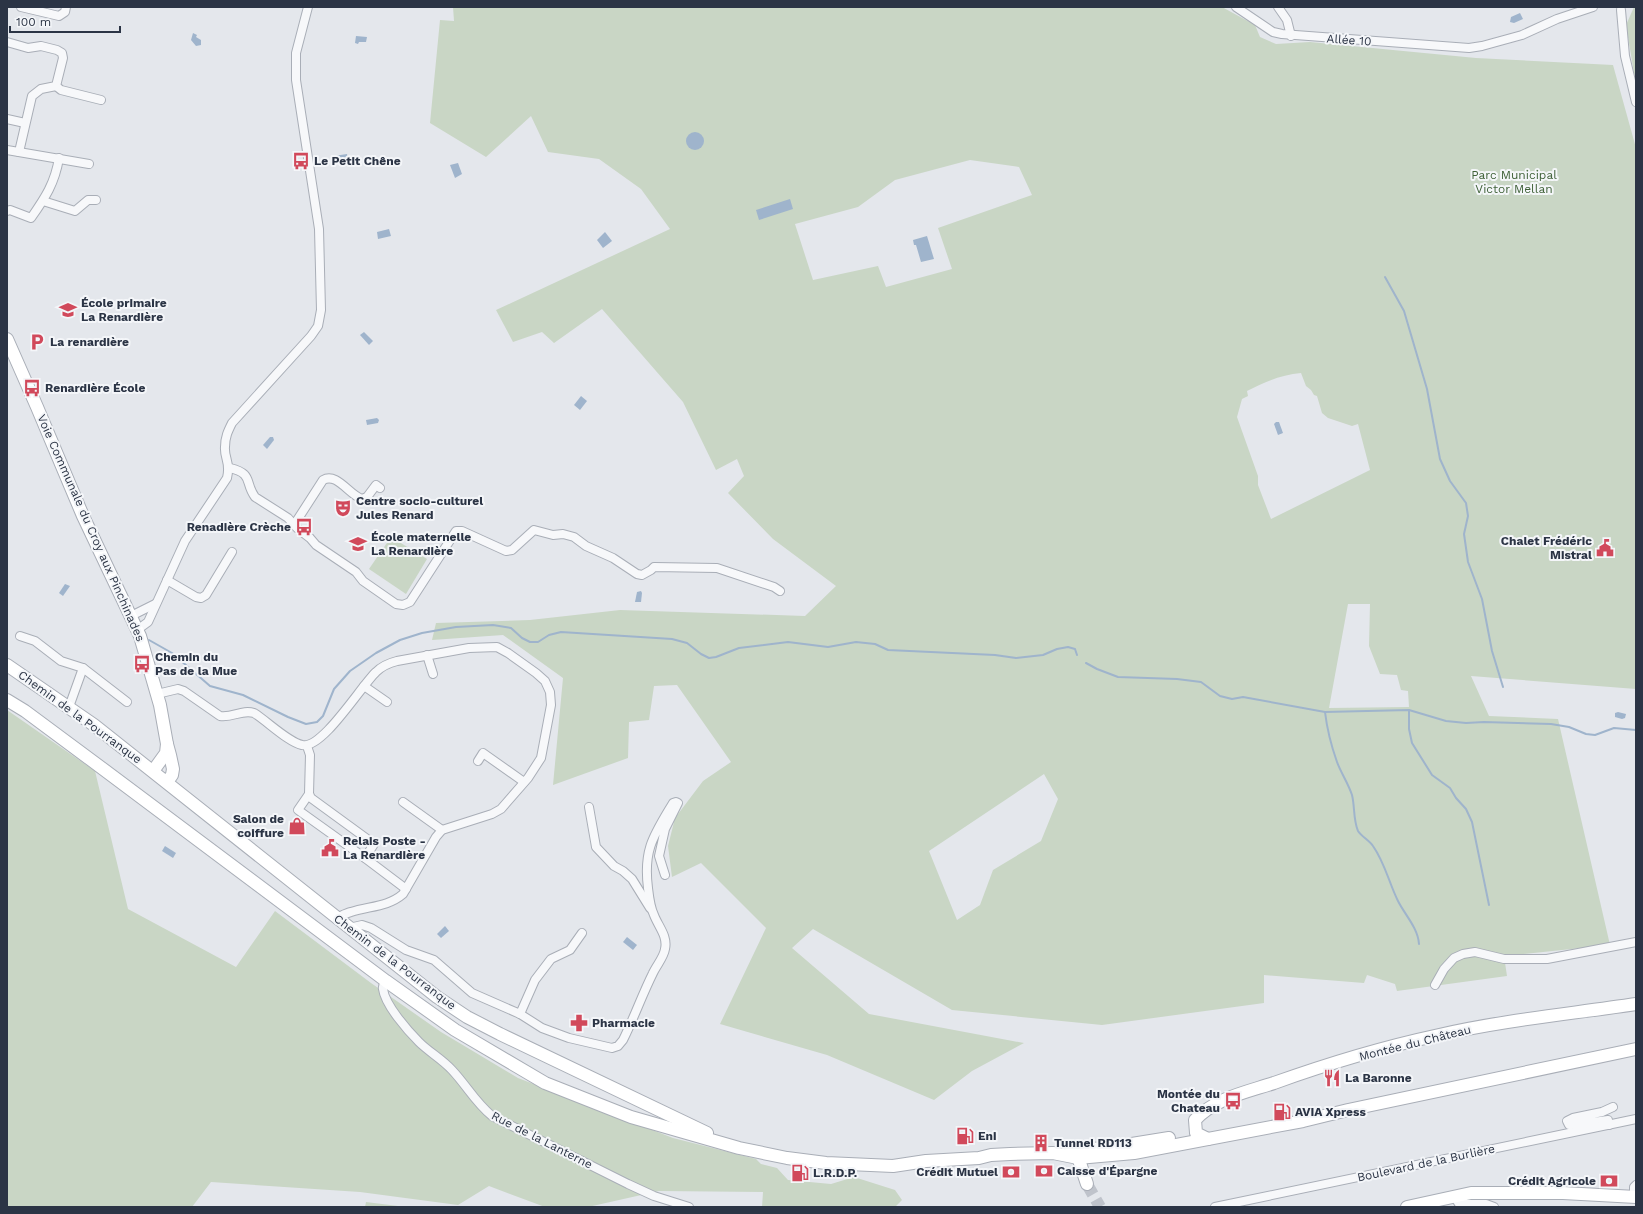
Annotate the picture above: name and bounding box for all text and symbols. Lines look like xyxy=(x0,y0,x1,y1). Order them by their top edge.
scale bar xyxy=(10,8,120,34)
text: 100 m xyxy=(16,15,51,29)
street label: Allée 10 xyxy=(1326,31,1372,49)
bus stop icon: Le Petit Chêne xyxy=(291,151,311,171)
place label: Le Petit Chêne xyxy=(314,154,401,168)
park label: Parc Municipal Victor Mellan xyxy=(1471,168,1557,196)
place label: École primaire La Renardière xyxy=(81,296,167,324)
school or university icon: École primaire La Renardière xyxy=(58,300,78,320)
parking icon: La renardière xyxy=(27,332,47,352)
place label: La renardière xyxy=(50,335,129,349)
bus stop icon: Renardière École xyxy=(22,378,42,398)
place label: Renardière École xyxy=(45,381,145,395)
street label: Voie Communale du Croy aux Pinchinades xyxy=(34,412,148,644)
place label: Centre socio-culturel Jules Renard xyxy=(356,494,483,522)
theatre icon: Centre socio-culturel Jules Renard xyxy=(333,498,353,518)
bus stop icon: Renadière Crèche xyxy=(294,517,314,537)
place label: Renadière Crèche xyxy=(187,520,291,534)
place label: École maternelle La Renardière xyxy=(371,530,471,558)
school or university icon: École maternelle La Renardière xyxy=(348,534,368,554)
place label: Chalet Frédéric Mistral xyxy=(1501,534,1592,562)
public building icon: Chalet Frédéric Mistral xyxy=(1595,538,1615,558)
place label: Chemin du Pas de la Mue xyxy=(155,650,237,678)
bus stop icon: Chemin du Pas de la Mue xyxy=(132,654,152,674)
street label: Chemin de la Pourranque xyxy=(16,668,144,767)
place label: Salon de coiffure xyxy=(233,812,284,840)
shop icon: Salon de coiffure xyxy=(287,816,307,836)
place label: Relais Poste - La Renardière xyxy=(343,834,426,862)
public building icon: Relais Poste - La Renardière xyxy=(320,838,340,858)
street label: Chemin de la Pourranque xyxy=(331,912,459,1012)
pharmacy icon: Pharmacie xyxy=(569,1013,589,1033)
place label: Pharmacie xyxy=(592,1016,655,1030)
street label: Montée du Château xyxy=(1357,1022,1473,1064)
restaurant icon: La Baronne xyxy=(1322,1068,1342,1088)
place label: La Baronne xyxy=(1345,1071,1412,1085)
place label: Montée du Chateau xyxy=(1157,1087,1220,1115)
bus stop icon: Montée du Chateau xyxy=(1223,1091,1243,1111)
fuel station icon: AVIA Xpress xyxy=(1272,1102,1292,1122)
place label: AVIA Xpress xyxy=(1295,1105,1366,1119)
street label: Rue de la Lanterne xyxy=(489,1108,595,1172)
fuel station icon: Eni xyxy=(955,1126,975,1146)
place label: Eni xyxy=(978,1129,997,1143)
building icon: Tunnel RD113 xyxy=(1031,1133,1051,1153)
place label: Tunnel RD113 xyxy=(1054,1136,1132,1150)
street label: Boulevard de la Burlière xyxy=(1356,1142,1496,1184)
bank icon: Caisse d'Épargne xyxy=(1034,1161,1054,1181)
bank icon: Crédit Mutuel xyxy=(1001,1162,1021,1182)
fuel station icon: L.R.D.P. xyxy=(790,1163,810,1183)
place label: Caisse d'Épargne xyxy=(1057,1164,1157,1178)
place label: Crédit Mutuel xyxy=(916,1165,998,1179)
place label: L.R.D.P. xyxy=(813,1166,857,1180)
bank icon: Crédit Agricole xyxy=(1599,1171,1619,1191)
place label: Crédit Agricole xyxy=(1508,1174,1596,1188)

